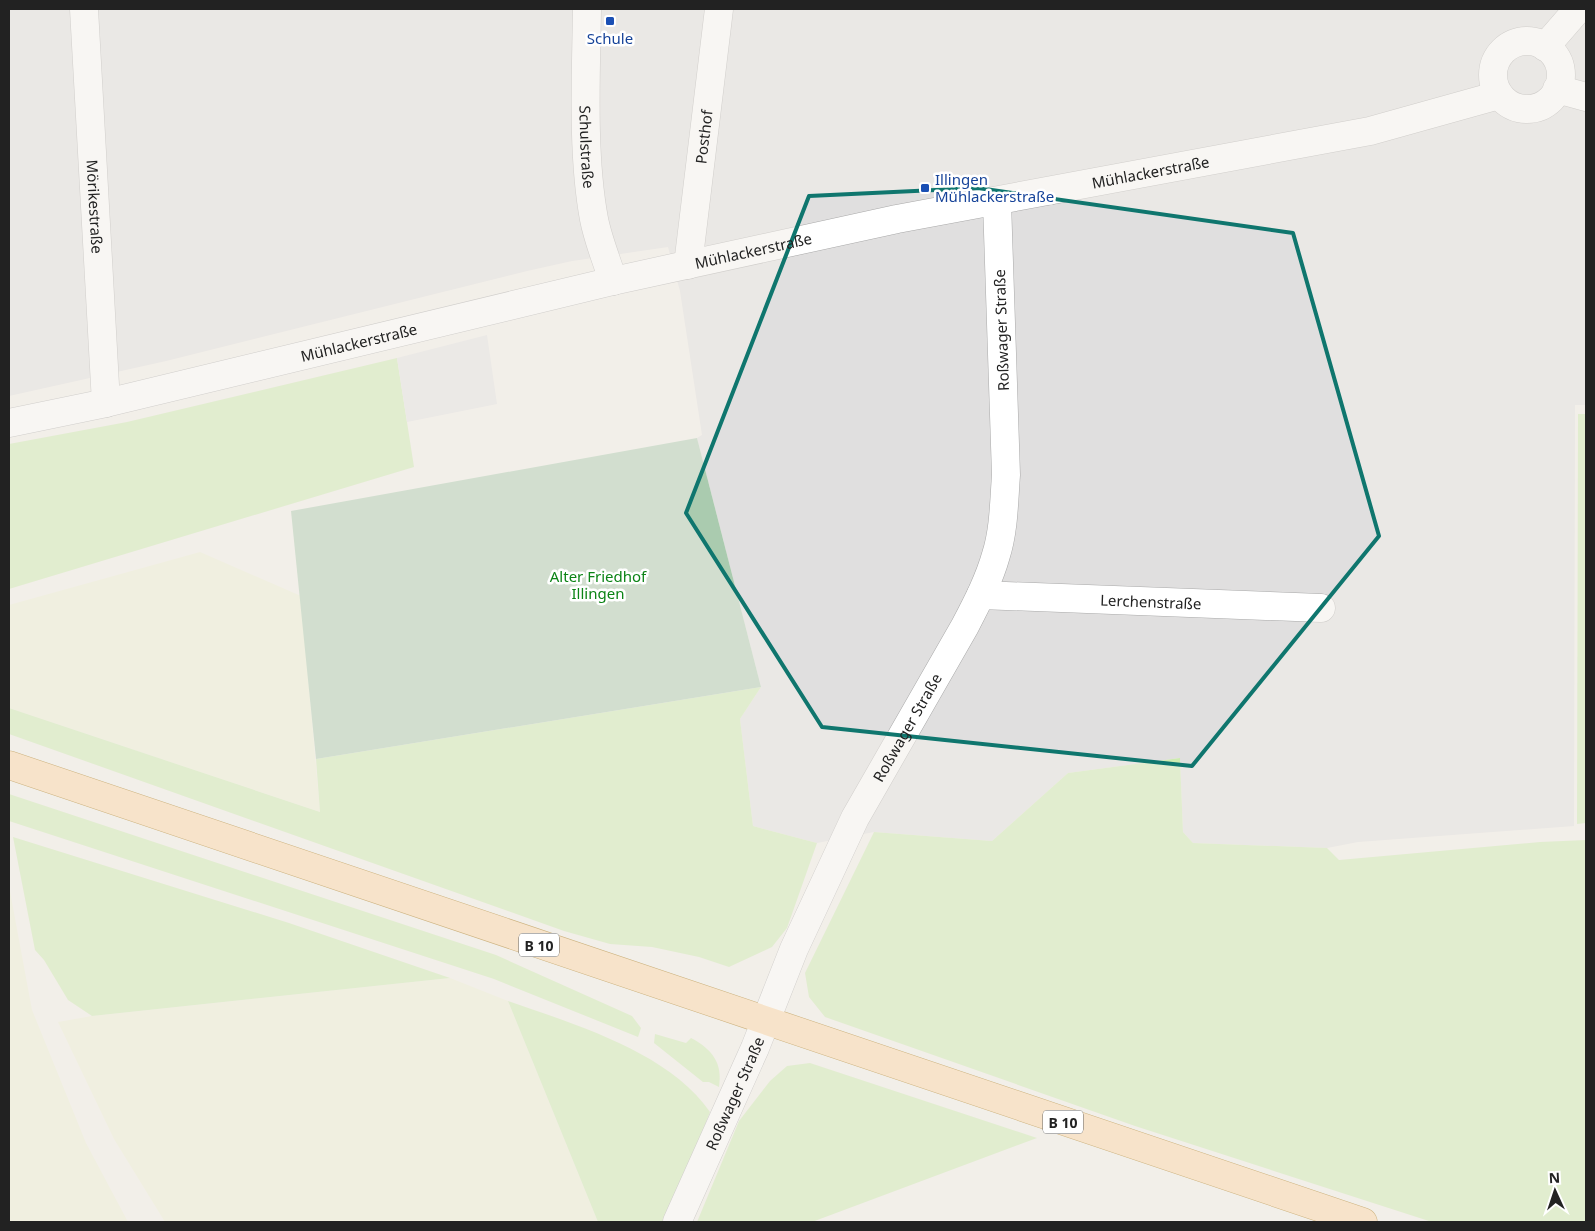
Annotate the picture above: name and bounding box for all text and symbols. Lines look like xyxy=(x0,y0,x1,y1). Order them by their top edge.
marker: Schule xyxy=(604,15,616,27)
place label: Schule xyxy=(587,28,633,48)
street label: Schulstraße xyxy=(576,106,599,189)
street label: Posthof xyxy=(690,108,717,165)
street label: Mühlackerstraße xyxy=(1090,151,1211,193)
street label: Mörikestraße xyxy=(82,159,108,254)
place label: Illingen Mühlackerstraße xyxy=(935,169,1054,206)
marker: Illingen Mühlackerstraße xyxy=(919,182,931,194)
street label: Mühlackerstraße xyxy=(693,228,814,273)
street label: Roßwager Straße xyxy=(989,269,1013,391)
street label: Mühlackerstraße xyxy=(298,319,419,366)
park label: Alter Friedhof Illingen xyxy=(550,566,647,603)
street label: Lerchenstraße xyxy=(1100,590,1202,613)
street label: Roßwager Straße xyxy=(868,670,946,785)
road number: B 10 xyxy=(519,934,559,956)
street label: Roßwager Straße xyxy=(701,1034,768,1153)
road number: B 10 xyxy=(1043,1110,1083,1134)
north arrow xyxy=(1530,1166,1580,1216)
text: N xyxy=(1548,1168,1560,1187)

